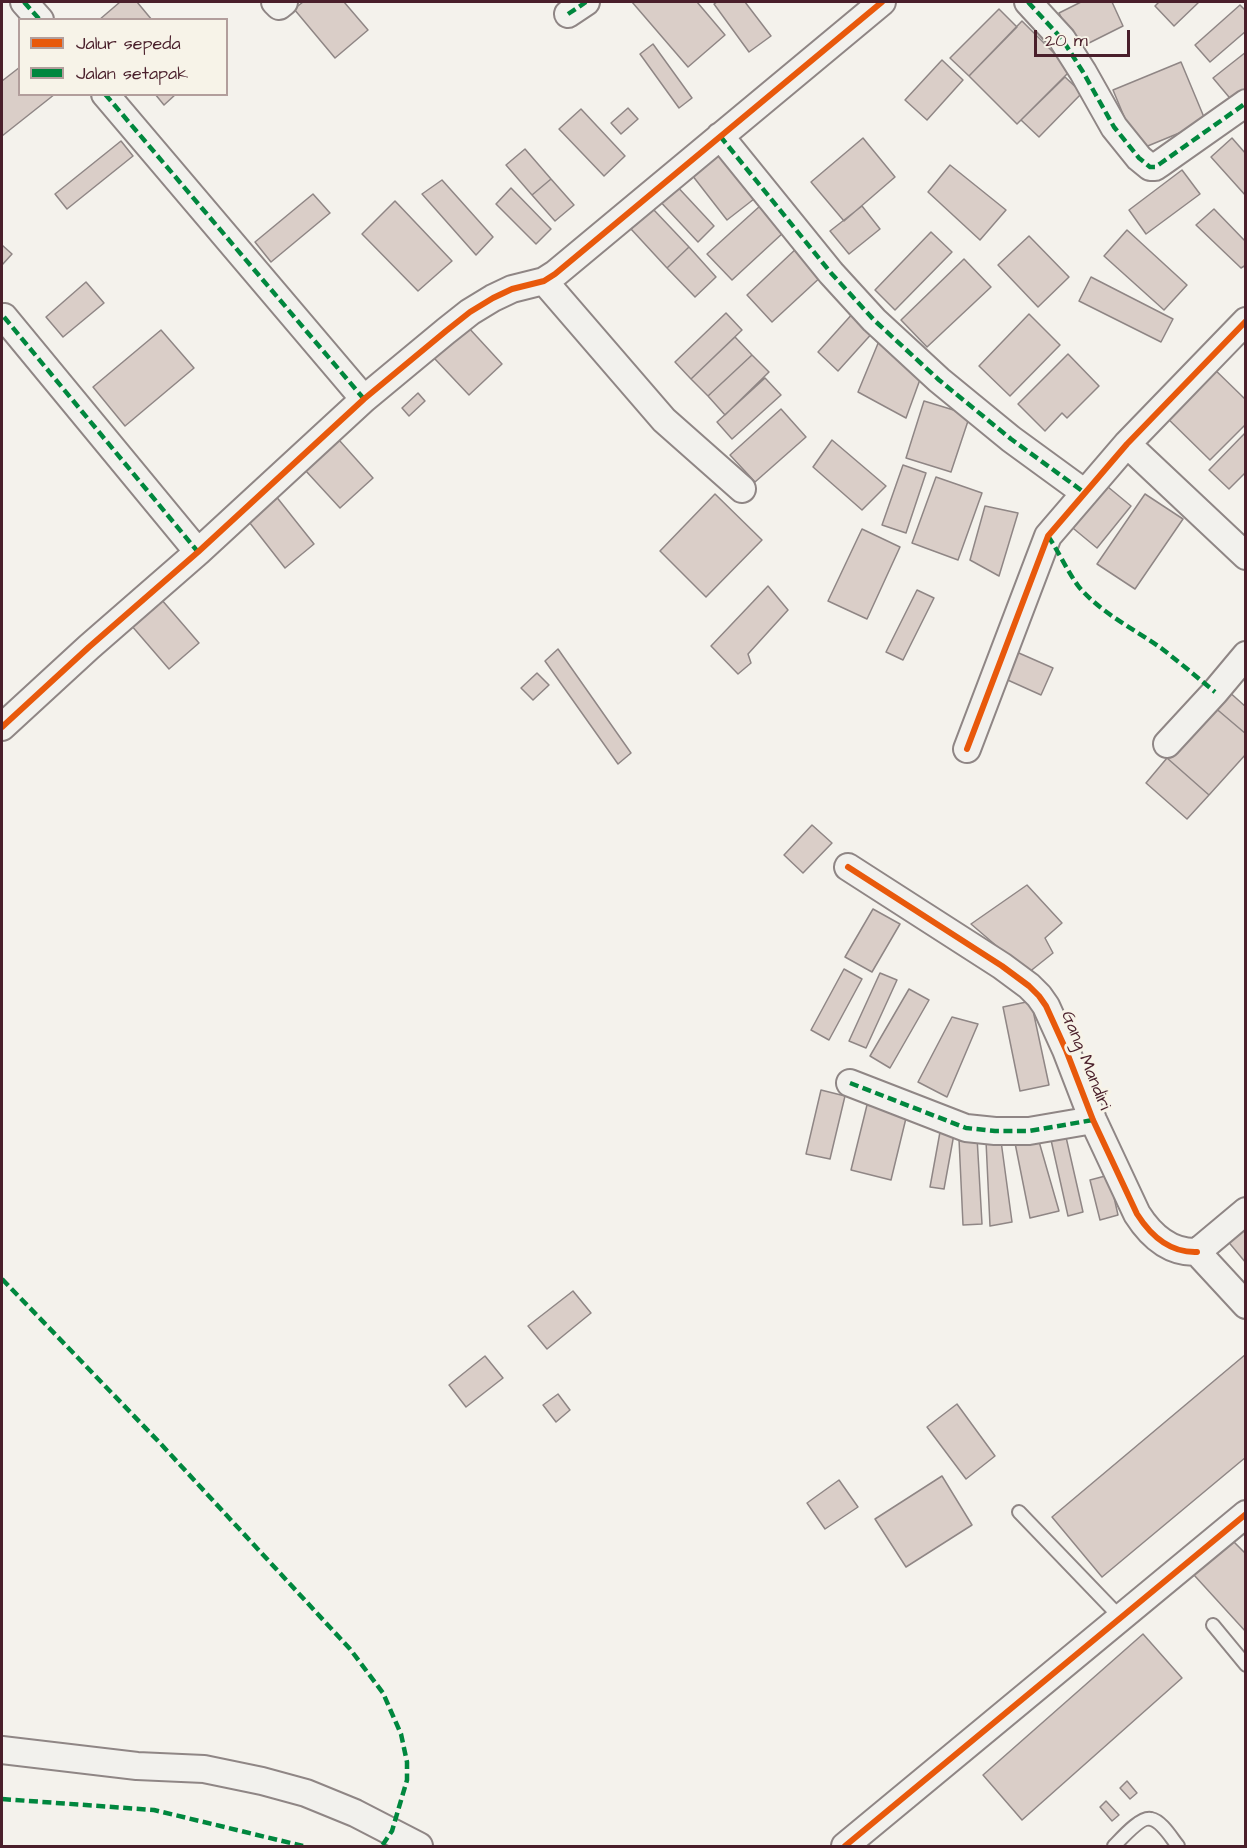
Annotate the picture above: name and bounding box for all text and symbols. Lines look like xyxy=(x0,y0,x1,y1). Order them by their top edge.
legend xyxy=(18,18,228,96)
scale bar xyxy=(1037,18,1133,56)
text: 20 m xyxy=(1045,28,1088,53)
text: Jalur sepeda xyxy=(76,31,181,56)
text: Jalan setapak xyxy=(76,61,188,86)
street label: Gang Mandiri xyxy=(1055,1008,1115,1114)

